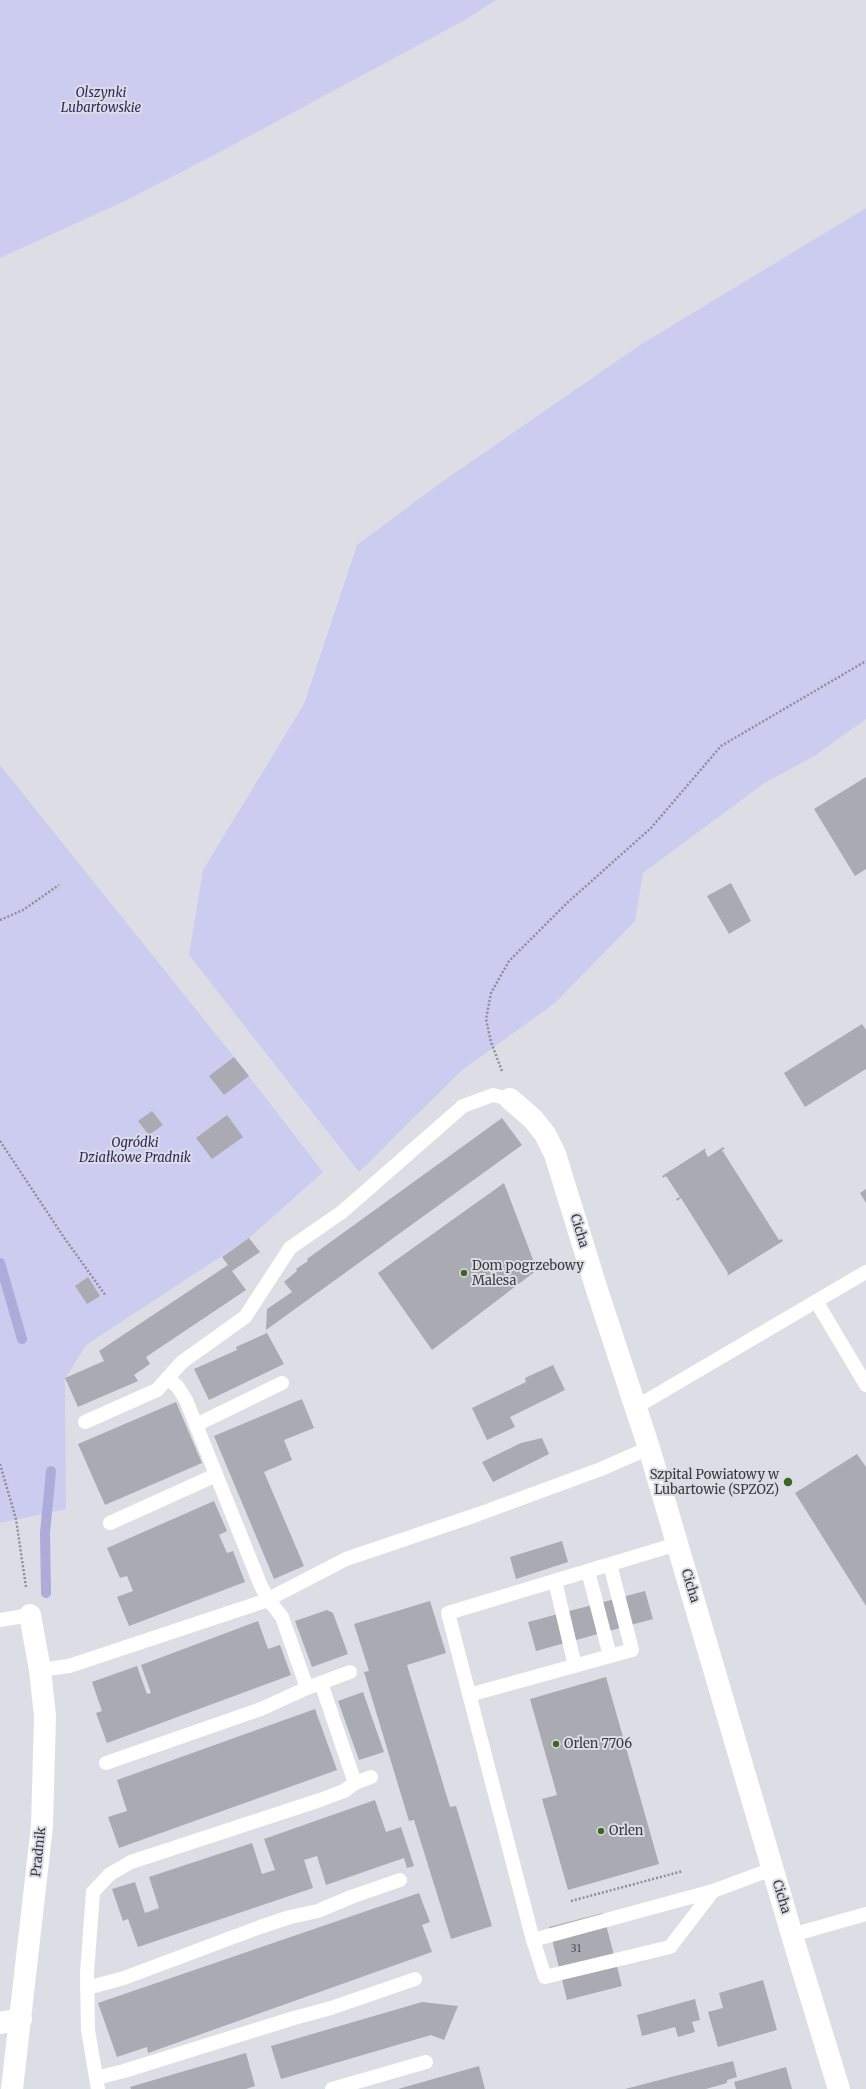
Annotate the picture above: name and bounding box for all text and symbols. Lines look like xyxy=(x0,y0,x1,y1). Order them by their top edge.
park label: Olszynki Lubartowskie xyxy=(61,85,141,116)
park label: Ogródki Działkowe Pradnik xyxy=(79,1135,191,1166)
street label: Cicha xyxy=(567,1212,591,1250)
place label: Dom pogrzebowy Malesa xyxy=(472,1258,584,1289)
marker: Dom pogrzebowy Malesa xyxy=(459,1268,469,1278)
place label: Szpital Powiatowy w Lubartowie (SPZOZ) xyxy=(650,1467,779,1498)
marker: Szpital Powiatowy w Lubartowie (SPZOZ) xyxy=(782,1476,794,1488)
street label: Cicha xyxy=(678,1567,702,1605)
place label: Orlen 7706 xyxy=(564,1736,632,1752)
marker: Orlen 7706 xyxy=(551,1739,561,1749)
place label: Orlen xyxy=(609,1823,643,1839)
street label: Pradnik xyxy=(29,1826,49,1878)
marker: Orlen xyxy=(596,1826,606,1836)
street label: Cicha xyxy=(769,1878,793,1916)
house number: 31 xyxy=(571,1942,581,1956)

